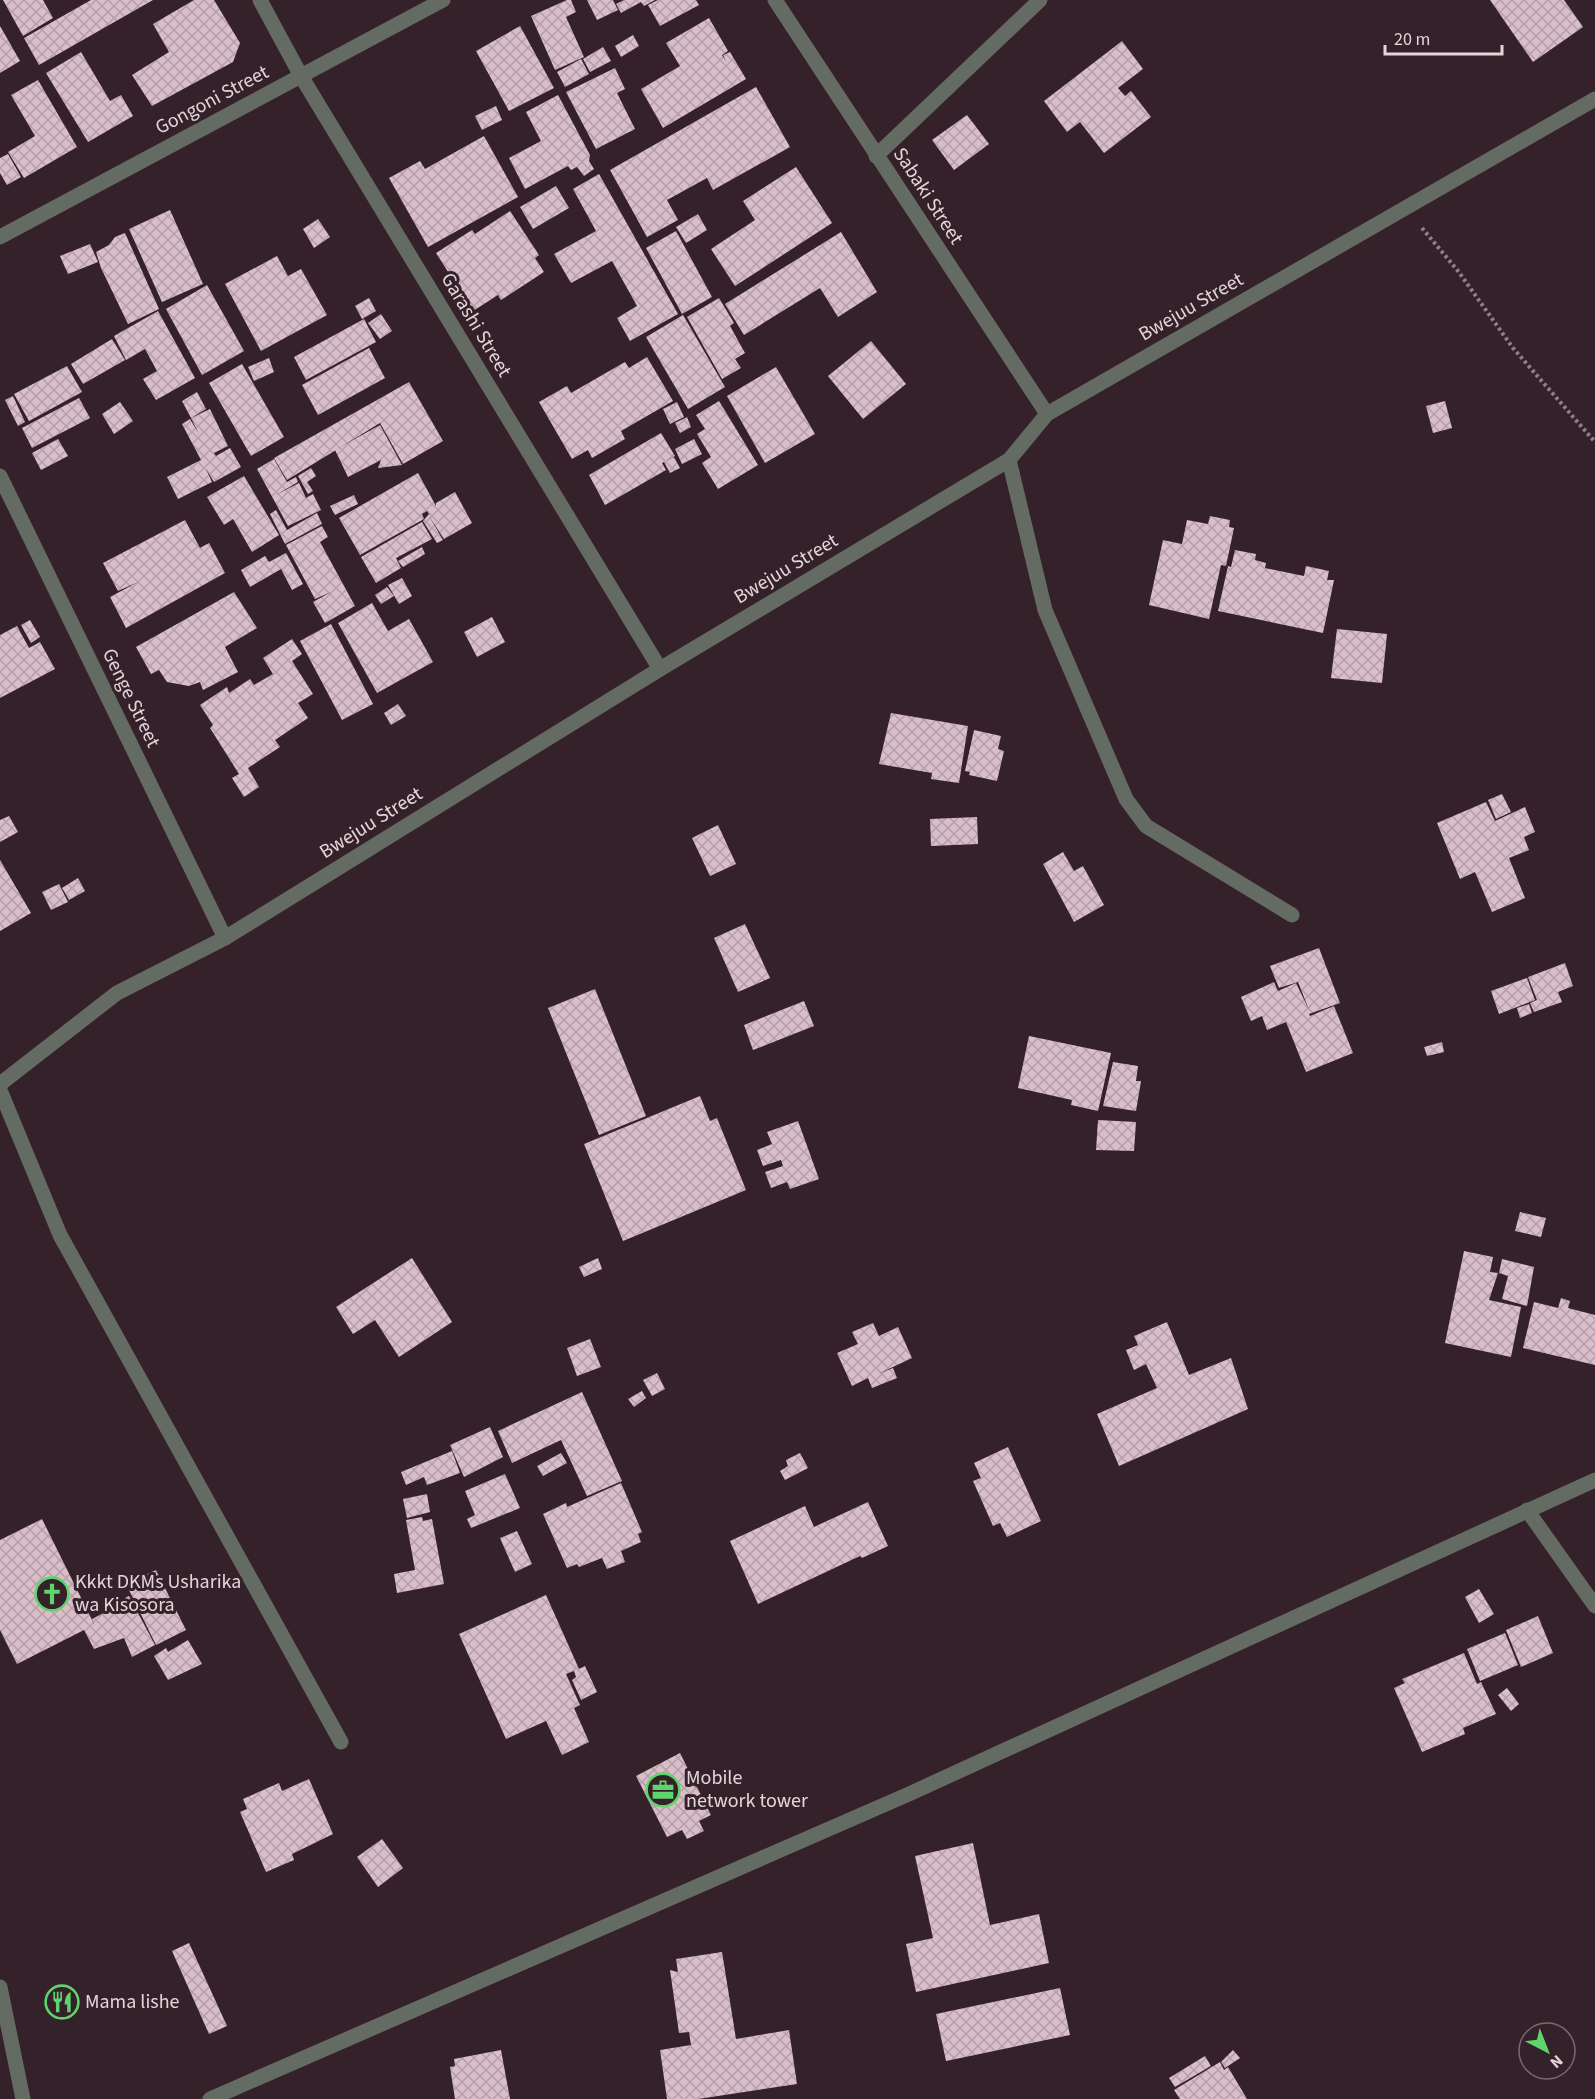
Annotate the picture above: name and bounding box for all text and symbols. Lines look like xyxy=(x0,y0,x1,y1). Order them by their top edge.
scale bar xyxy=(1385,18,1502,56)
text: 20 m xyxy=(1394,27,1430,52)
street label: Gongoni Street xyxy=(150,58,274,142)
street label: Sabaki Street xyxy=(886,142,970,250)
street label: Bwejuu Street xyxy=(1134,266,1249,348)
street label: Garashi Street xyxy=(434,268,518,383)
street label: Bwejuu Street xyxy=(729,527,843,611)
street label: Genge Street xyxy=(95,644,167,752)
street label: Bwejuu Street xyxy=(314,780,428,866)
place label: Kkkt DKMs Usharika wa Kisosora xyxy=(75,1568,241,1619)
church icon: Kkkt DKMs Usharika wa Kisosora xyxy=(34,1576,70,1612)
place label: Mobile network tower xyxy=(686,1764,808,1815)
office icon: Mobile network tower xyxy=(645,1772,681,1808)
restaurant icon: Mama lishe xyxy=(44,1984,80,2020)
place label: Mama lishe xyxy=(85,1988,180,2016)
north arrow xyxy=(1517,2021,1577,2081)
text: N xyxy=(1545,2050,1568,2073)

